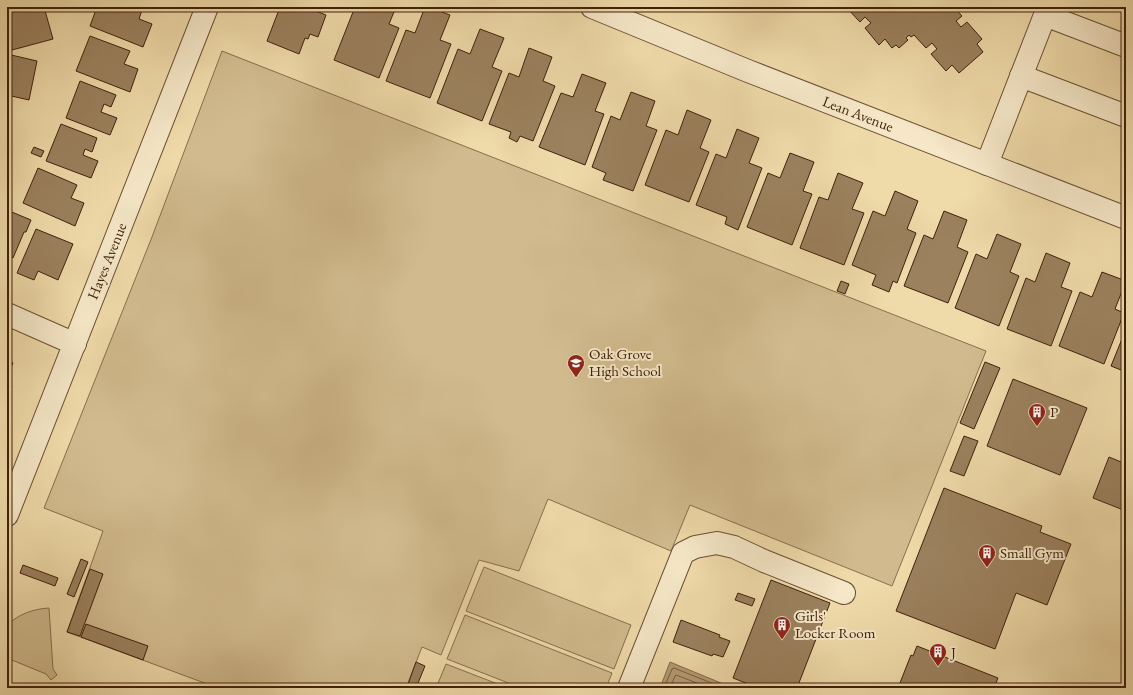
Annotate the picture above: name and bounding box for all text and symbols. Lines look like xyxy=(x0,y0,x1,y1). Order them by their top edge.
street label: Lean Avenue xyxy=(820,91,897,136)
street label: Hayes Avenue xyxy=(83,220,131,302)
place label: Oak Grove High School xyxy=(589,344,662,380)
school or university icon: Oak Grove High School xyxy=(566,353,586,378)
building icon: P xyxy=(1027,402,1047,427)
place label: P xyxy=(1050,402,1058,421)
building icon: Small Gym xyxy=(977,543,997,568)
place label: Small Gym xyxy=(1000,543,1064,562)
place label: Girls' Locker Room xyxy=(795,606,876,642)
building icon: Girls' Locker Room xyxy=(772,615,792,640)
building icon: J xyxy=(928,642,948,667)
place label: J xyxy=(949,642,956,661)

